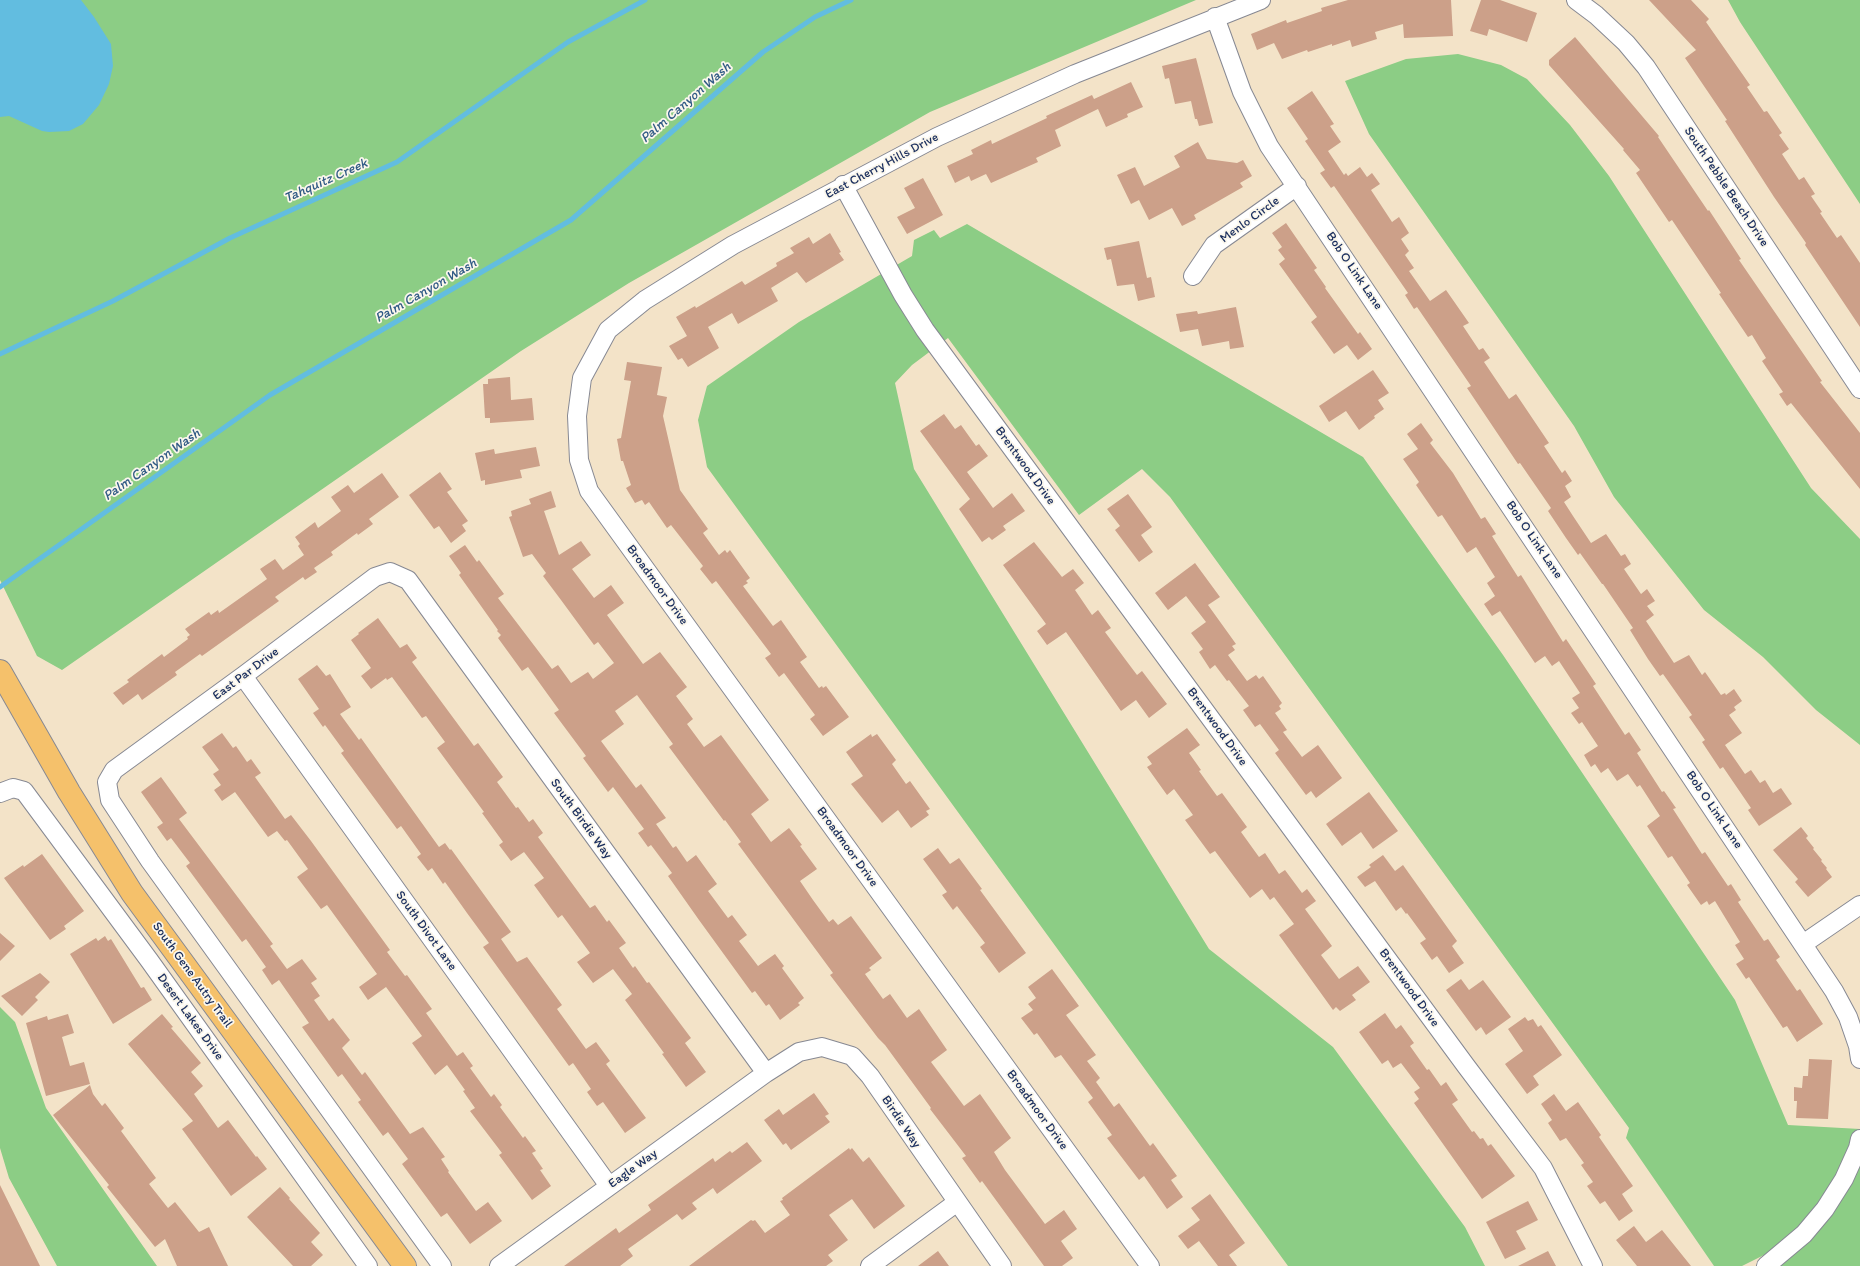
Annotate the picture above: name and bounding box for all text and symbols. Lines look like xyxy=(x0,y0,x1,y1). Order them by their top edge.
water label: Palm Canyon Wash xyxy=(637,59,735,147)
street label: South Pebble Beach Drive xyxy=(1680,124,1772,250)
street label: East Cherry Hills Drive xyxy=(823,130,941,202)
water label: Tahquitz Creek xyxy=(282,155,370,207)
street label: Menlo Circle xyxy=(1217,193,1283,247)
street label: Bob O Link Lane xyxy=(1322,229,1386,313)
water label: Palm Canyon Wash xyxy=(372,255,480,327)
street label: Brentwood Drive xyxy=(991,424,1059,508)
water label: Palm Canyon Wash xyxy=(100,425,204,505)
street label: Bob O Link Lane xyxy=(1502,498,1566,582)
street label: Broadmoor Drive xyxy=(623,542,691,628)
street label: East Par Drive xyxy=(210,644,282,704)
street label: Brentwood Drive xyxy=(1183,685,1251,769)
street label: Bob O Link Lane xyxy=(1682,768,1746,852)
street label: South Birdie Way xyxy=(547,776,615,862)
street label: Broadmoor Drive xyxy=(813,804,881,890)
street label: South Divot Lane xyxy=(392,888,460,974)
street label: South Gene Autry Trail xyxy=(148,919,236,1031)
street label: Brentwood Drive xyxy=(1375,946,1443,1030)
street label: Desert Lakes Drive xyxy=(153,970,227,1064)
street label: Broadmoor Drive xyxy=(1003,1067,1071,1153)
street label: Birdie Way xyxy=(878,1093,924,1151)
street label: Eagle Way xyxy=(605,1146,661,1192)

